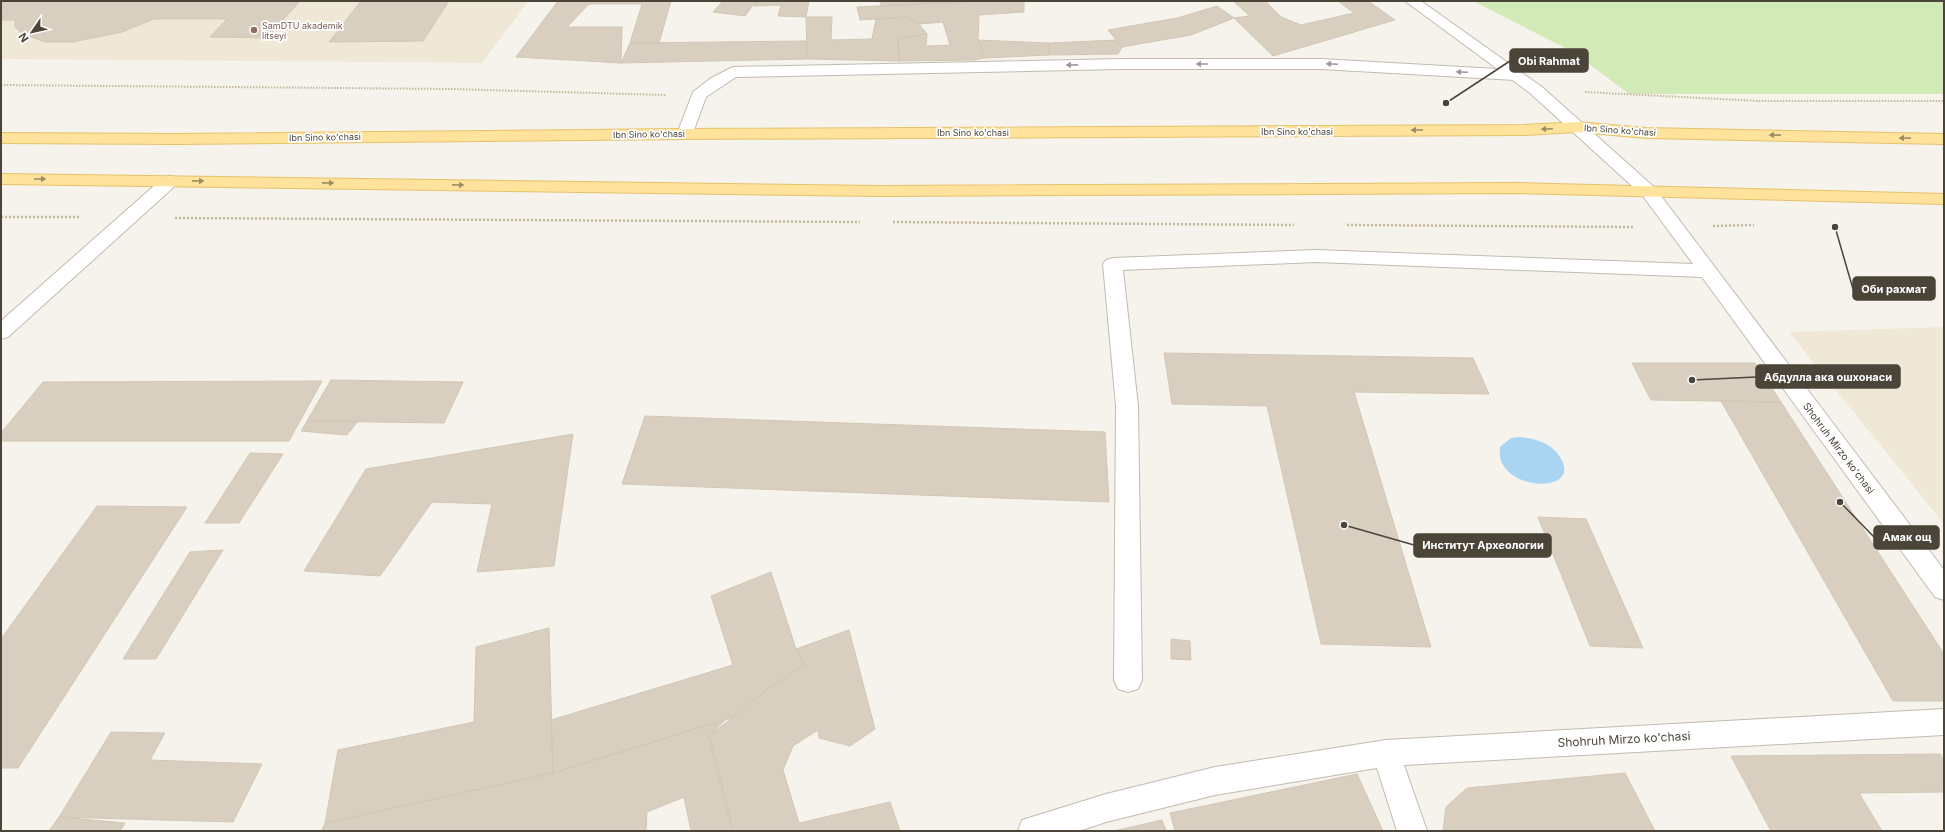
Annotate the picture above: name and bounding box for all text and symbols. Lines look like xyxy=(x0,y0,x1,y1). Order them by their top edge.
north arrow xyxy=(12,12,52,52)
place label: SamDTU akademik litseyi xyxy=(262,20,343,41)
marker: SamDTU akademik litseyi xyxy=(249,25,259,35)
text: N xyxy=(16,30,32,45)
callout: Obi Rahmat xyxy=(1510,49,1588,72)
text: Obi Rahmat xyxy=(1518,54,1580,68)
one-way arrow xyxy=(1195,61,1208,67)
one-way arrow xyxy=(1326,61,1338,68)
one-way arrow xyxy=(1065,62,1078,68)
one-way arrow xyxy=(1455,69,1468,75)
street label: Ibn Sino ko'chasi xyxy=(1584,122,1656,138)
one-way arrow xyxy=(1541,125,1553,132)
street label: Ibn Sino ko'chasi xyxy=(1261,126,1333,137)
street label: Ibn Sino ko'chasi xyxy=(937,127,1009,138)
one-way arrow xyxy=(1410,127,1423,133)
street label: Ibn Sino ko'chasi xyxy=(613,128,685,140)
street label: Ibn Sino ko'chasi xyxy=(289,131,361,143)
one-way arrow xyxy=(1769,132,1781,139)
one-way arrow xyxy=(1898,135,1911,141)
one-way arrow xyxy=(34,176,46,183)
one-way arrow xyxy=(192,178,205,184)
one-way arrow xyxy=(322,180,335,186)
one-way arrow xyxy=(452,182,465,188)
callout: Оби рахмат xyxy=(1853,277,1935,300)
text: Оби рахмат xyxy=(1861,282,1927,296)
callout: Абдулла ака ошхонаси xyxy=(1756,365,1900,388)
text: Абдулла ака ошхонаси xyxy=(1764,370,1892,384)
street label: Shohruh Mirzo ko'chasi xyxy=(1801,400,1877,496)
callout: Амак ощ xyxy=(1874,526,1939,549)
text: Амак ощ xyxy=(1882,530,1932,544)
callout: Институт Археологии xyxy=(1414,534,1551,557)
text: Институт Археологии xyxy=(1422,538,1544,552)
street label: Shohruh Mirzo ko'chasi xyxy=(1557,728,1691,750)

